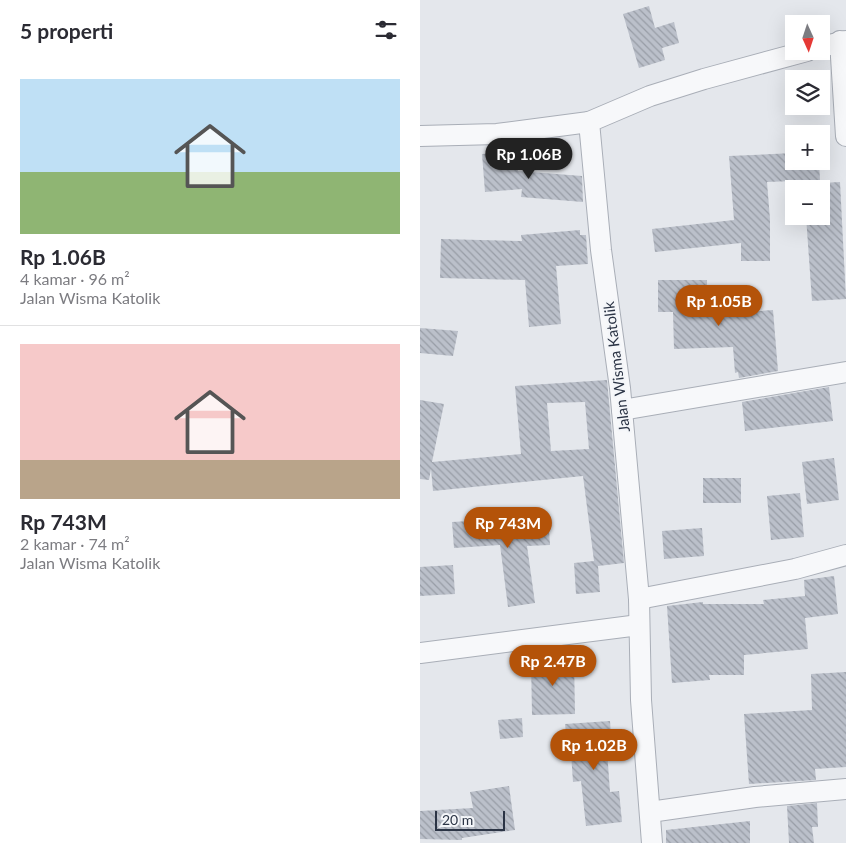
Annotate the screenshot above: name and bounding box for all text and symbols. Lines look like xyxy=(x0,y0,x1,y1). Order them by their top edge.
north arrow xyxy=(785,15,830,60)
map controls xyxy=(785,15,830,225)
icon: filters xyxy=(372,16,400,44)
text: 5 properti xyxy=(20,18,113,43)
button: layers xyxy=(785,70,830,115)
icon: home xyxy=(165,111,255,201)
button: + xyxy=(785,125,830,170)
pin: Rp 1.06B xyxy=(477,138,581,180)
text: Rp 1.06B xyxy=(496,144,562,163)
button: − xyxy=(785,180,830,225)
text: Rp 1.06B xyxy=(20,244,106,269)
text: 4 kamar · 96 m² xyxy=(20,269,130,288)
pin: Rp 1.05B xyxy=(667,284,771,327)
text: Jalan Wisma Katolik xyxy=(20,288,160,307)
text: Rp 1.05B xyxy=(686,291,752,310)
street label: Jalan Wisma Katolik xyxy=(599,300,633,433)
icon: home xyxy=(165,377,255,467)
pin: Rp 743M xyxy=(462,506,554,549)
text: Rp 743M xyxy=(20,509,107,534)
text: Rp 743M xyxy=(475,513,541,532)
text: 2 kamar · 74 m² xyxy=(20,534,130,553)
text: Jalan Wisma Katolik xyxy=(20,553,160,572)
pin: Rp 2.47B xyxy=(501,644,605,687)
text: Rp 2.47B xyxy=(520,651,586,670)
pin: Rp 1.02B xyxy=(542,728,646,771)
text: Rp 1.02B xyxy=(561,735,627,754)
scale bar xyxy=(435,808,505,831)
text: 20 m xyxy=(442,811,473,828)

